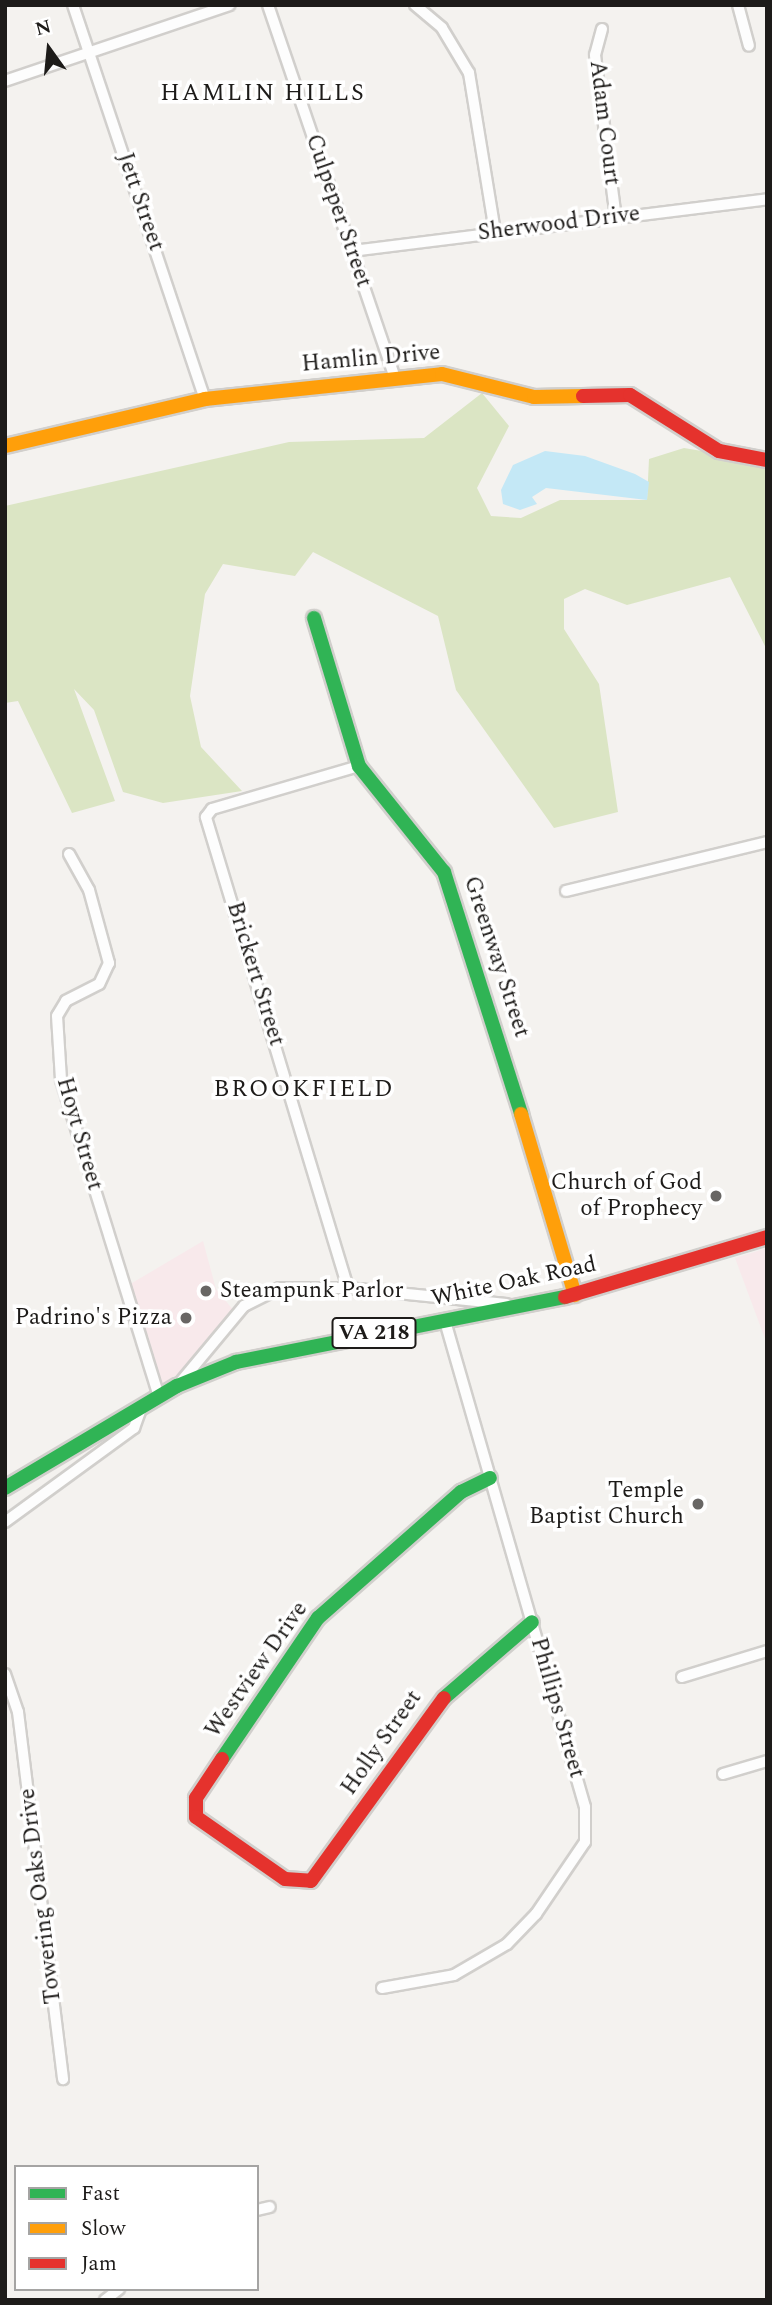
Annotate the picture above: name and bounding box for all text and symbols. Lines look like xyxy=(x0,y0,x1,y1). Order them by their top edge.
text: N xyxy=(32,12,55,44)
north arrow xyxy=(14,14,84,84)
street label: Adam Court xyxy=(583,59,625,187)
district label: HAMLIN HILLS xyxy=(162,80,364,108)
street label: Culpeper Street xyxy=(299,131,377,291)
street label: Jett Street xyxy=(110,149,170,255)
street label: Sherwood Drive xyxy=(476,200,642,248)
street label: Hamlin Drive xyxy=(301,339,441,379)
street label: Greenway Street xyxy=(457,873,535,1041)
street label: Brickert Street xyxy=(220,899,290,1049)
street label: Hoyt Street xyxy=(50,1074,108,1194)
district label: BROOKFIELD xyxy=(215,1076,393,1104)
place label: Church of God of Prophecy xyxy=(551,1169,702,1223)
marker: Church of God of Prophecy xyxy=(708,1188,724,1204)
street label: White Oak Road xyxy=(429,1251,599,1313)
place label: Steampunk Parlor xyxy=(220,1277,404,1305)
marker: Steampunk Parlor xyxy=(198,1283,214,1299)
place label: Padrino's Pizza xyxy=(15,1304,172,1332)
marker: Padrino's Pizza xyxy=(178,1310,194,1326)
road number: VA 218 xyxy=(330,1316,418,1350)
place label: Temple Baptist Church xyxy=(529,1477,684,1531)
marker: Temple Baptist Church xyxy=(690,1496,706,1512)
street label: Westview Drive xyxy=(200,1597,314,1743)
street label: Phillips Street xyxy=(524,1635,590,1781)
street label: Holly Street xyxy=(336,1685,428,1801)
street label: Towering Oaks Drive xyxy=(14,1787,68,2005)
legend xyxy=(14,2165,259,2291)
text: Fast xyxy=(81,2178,120,2210)
text: Slow xyxy=(81,2213,125,2245)
text: Jam xyxy=(81,2248,117,2280)

